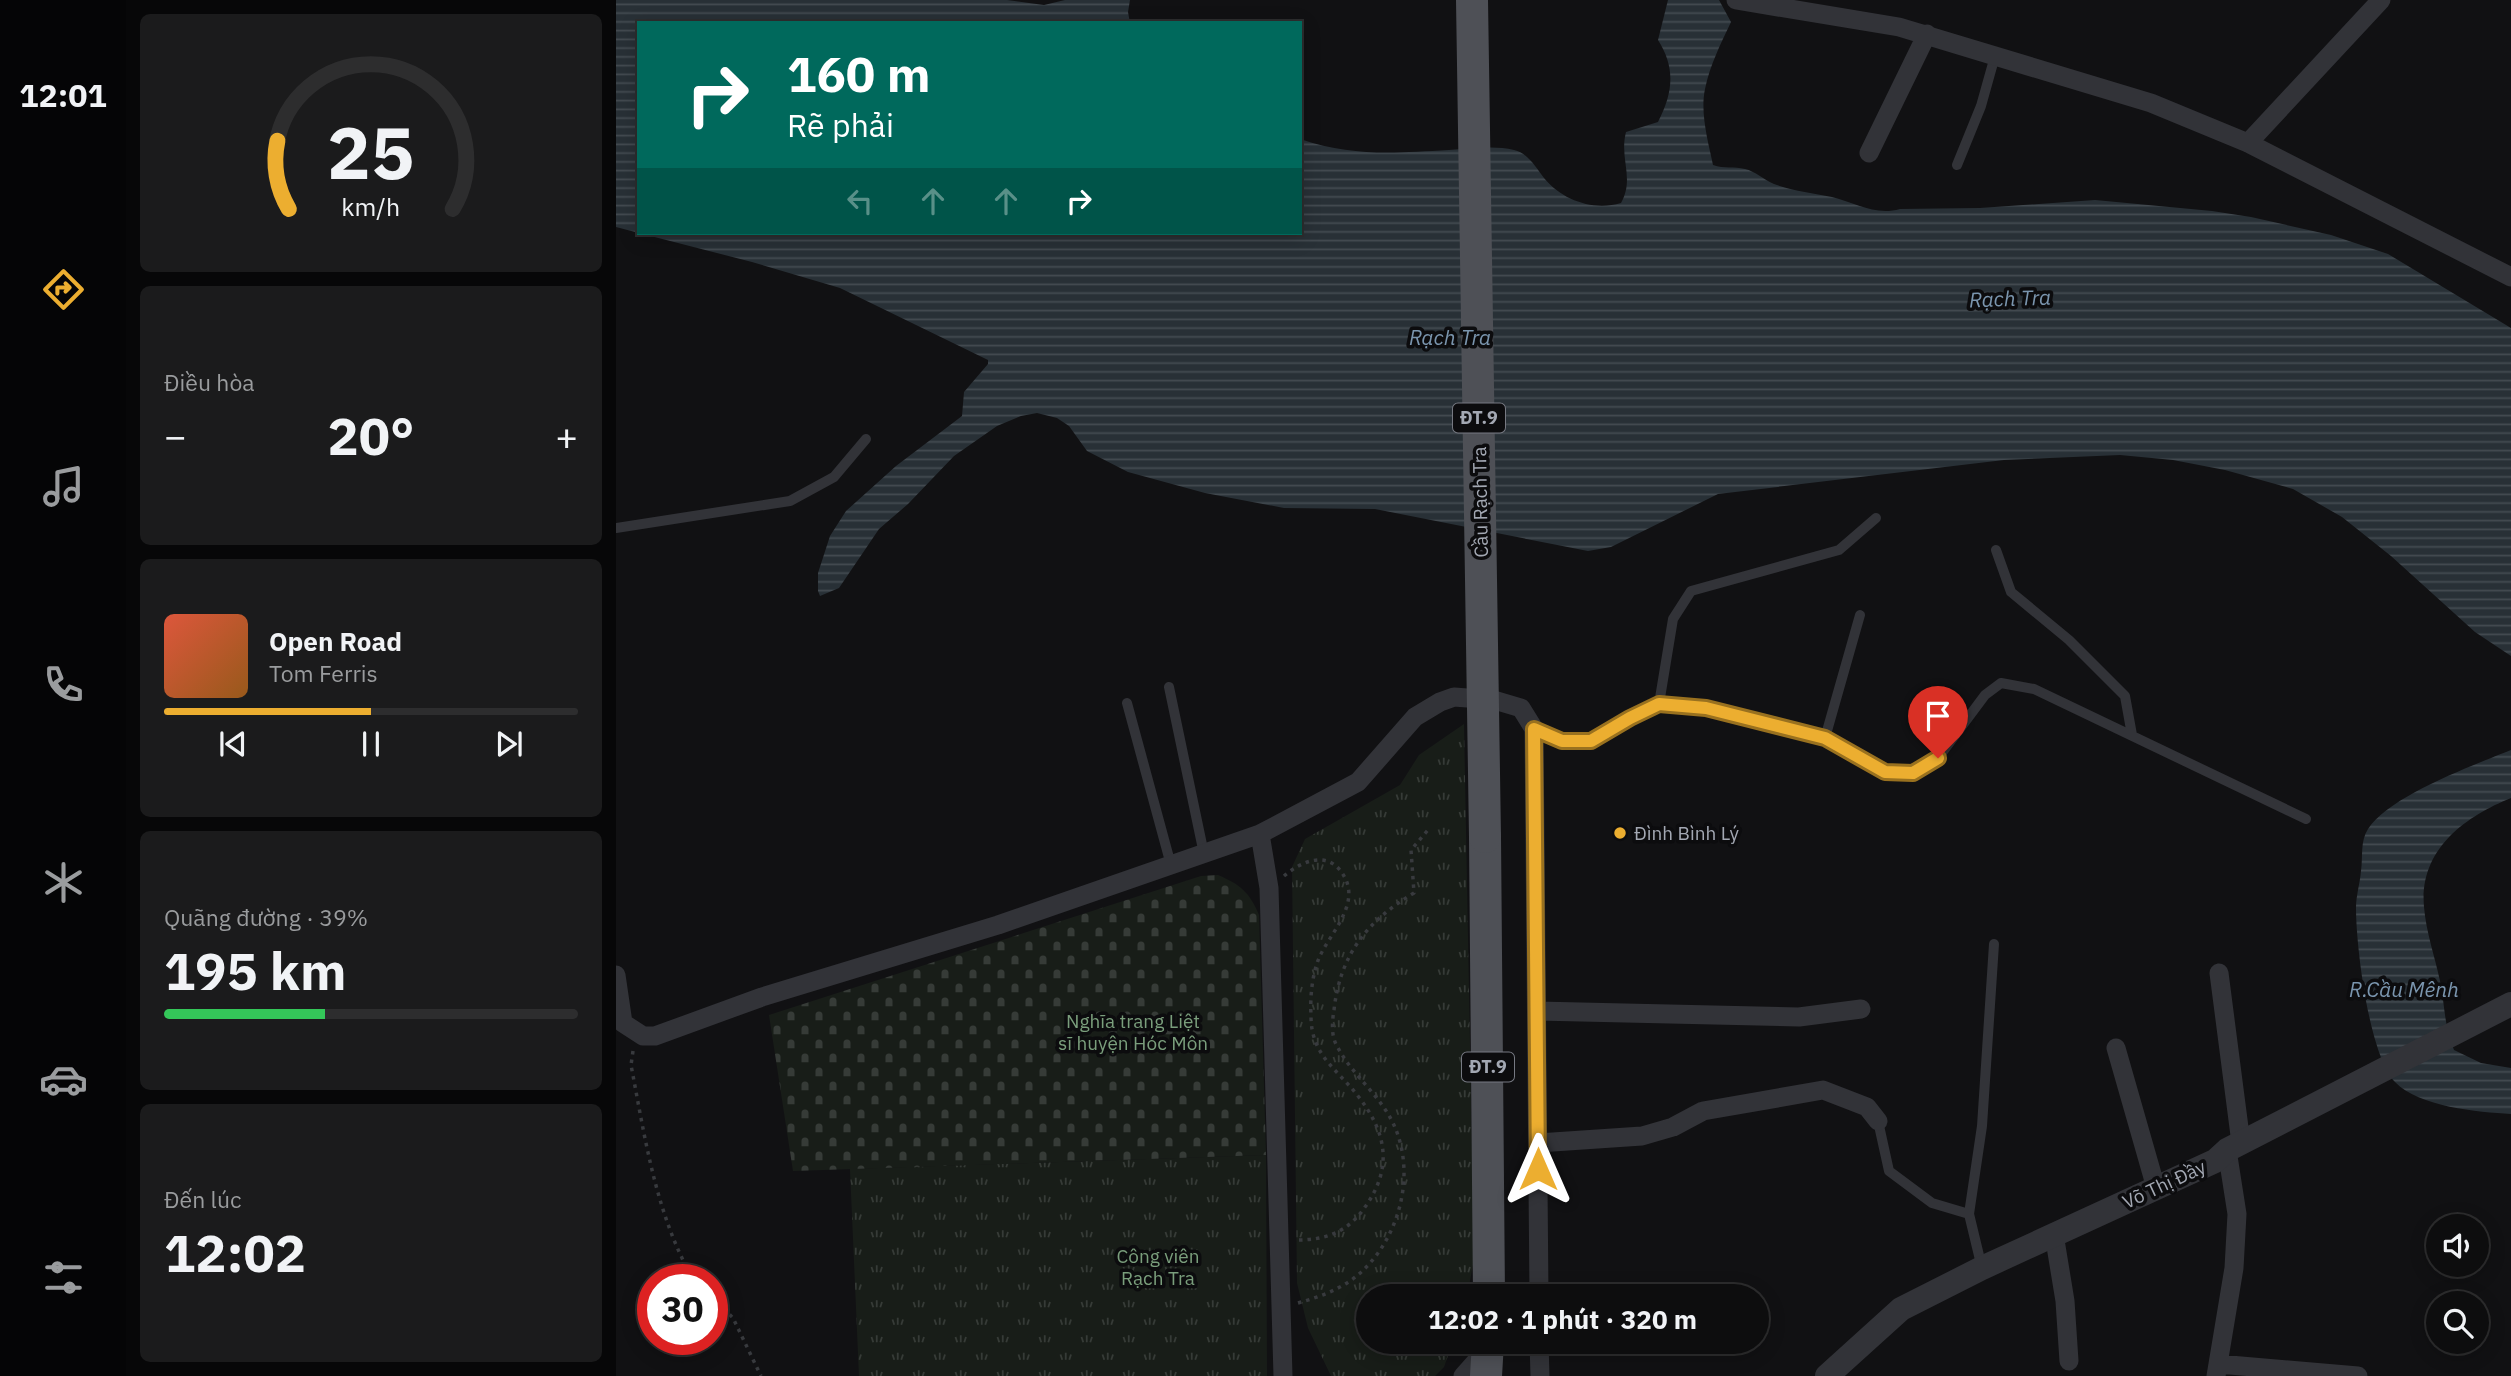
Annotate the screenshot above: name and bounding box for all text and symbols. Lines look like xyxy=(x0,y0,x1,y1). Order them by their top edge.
text: 160 m xyxy=(787,42,931,105)
icon: right xyxy=(672,49,763,140)
text: 12:01 xyxy=(19,74,107,116)
text: Rẽ phải xyxy=(787,104,894,146)
text: 25 xyxy=(327,105,415,200)
icon: left xyxy=(841,182,879,220)
icon: ahead xyxy=(914,182,952,220)
icon: ahead xyxy=(987,182,1025,220)
icon: right xyxy=(1060,182,1098,220)
text: km/h xyxy=(342,190,400,223)
icon: directions xyxy=(39,265,88,314)
water label: Rạch Tra xyxy=(1968,283,2052,313)
water label: Rạch Tra xyxy=(1409,323,1491,351)
text: Điều hòa xyxy=(164,367,255,397)
text: 20° xyxy=(328,402,414,469)
road number: ĐT.9 xyxy=(1453,404,1505,432)
text: − xyxy=(164,411,187,460)
text: + xyxy=(555,411,578,460)
street label: Cầu Rạch Tra xyxy=(1467,446,1493,558)
icon: music xyxy=(39,462,88,511)
text: Open Road xyxy=(269,624,402,658)
text: Tom Ferris xyxy=(269,658,378,688)
icon: phone xyxy=(39,660,88,709)
pin xyxy=(1908,686,1968,758)
icon: arrive xyxy=(1919,697,1957,735)
icon: previous xyxy=(214,725,252,763)
icon: pause xyxy=(352,725,390,763)
icon: next xyxy=(490,725,528,763)
place label: Đình Bình Lý xyxy=(1634,821,1740,845)
marker: Đình Bình Lý xyxy=(1612,825,1628,841)
icon: climate xyxy=(39,858,88,907)
text: Quãng đường · 39% xyxy=(164,902,368,932)
text: 195 km xyxy=(164,937,346,1004)
water label: R.Cầu Mênh xyxy=(2349,975,2459,1003)
park label: Nghĩa trang Liệt sĩ huyện Hóc Môn xyxy=(1058,1009,1208,1055)
road number: ĐT.9 xyxy=(1462,1052,1514,1082)
icon: car xyxy=(39,1055,88,1104)
position arrow xyxy=(1501,1132,1575,1206)
street label: Võ Thị Đầy xyxy=(2118,1154,2210,1214)
text: Đến lúc xyxy=(164,1184,242,1214)
map controls xyxy=(2426,1214,2489,1354)
button: sound xyxy=(2426,1214,2489,1277)
text: 12:02 xyxy=(164,1219,306,1286)
park label: Công viên Rạch Tra xyxy=(1116,1244,1200,1290)
icon: filters xyxy=(39,1253,88,1302)
speed limit sign: 30 xyxy=(637,1264,728,1355)
button: search xyxy=(2426,1291,2489,1354)
text: 12:02 · 1 phút · 320 m xyxy=(1428,1302,1697,1336)

